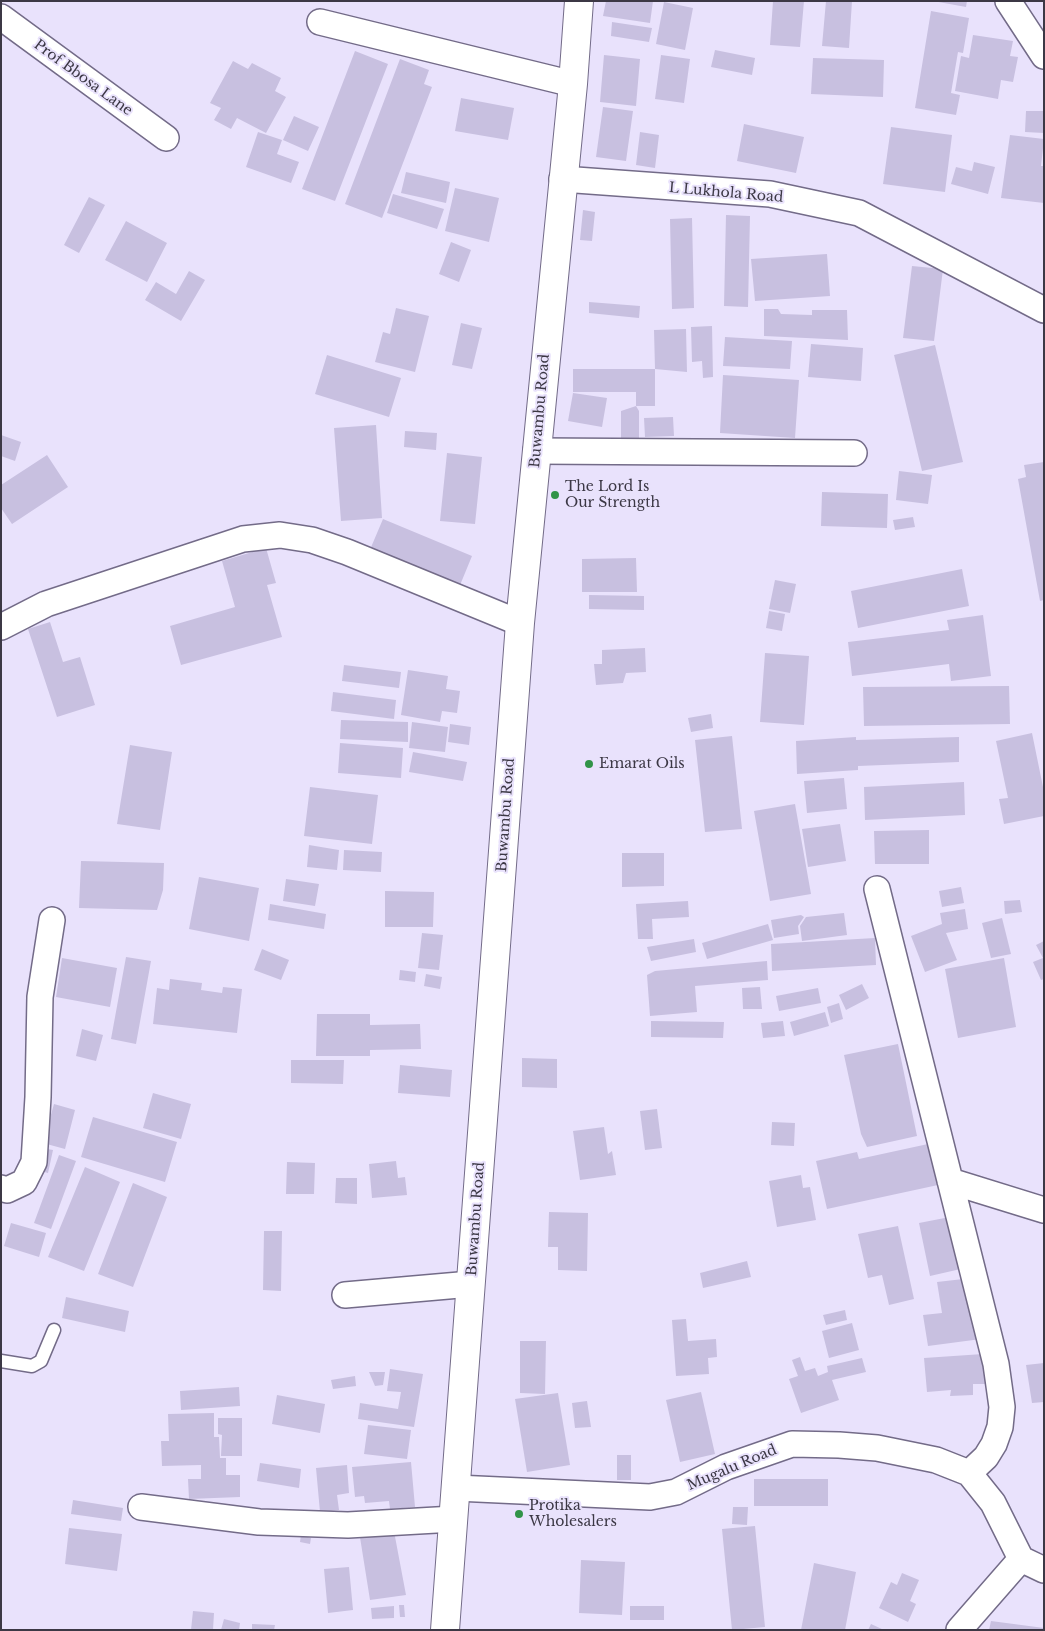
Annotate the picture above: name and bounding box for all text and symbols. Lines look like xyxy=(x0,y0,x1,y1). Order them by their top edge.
street label: Prof Bbosa Lane xyxy=(30,37,136,119)
street label: L Lukhola Road xyxy=(668,180,784,206)
street label: Buwambu Road xyxy=(527,353,553,469)
place label: The Lord Is Our Strength xyxy=(565,479,660,512)
marker: The Lord Is Our Strength xyxy=(549,489,561,501)
place label: Emarat Oils xyxy=(599,756,685,772)
street label: Buwambu Road xyxy=(494,757,518,873)
marker: Emarat Oils xyxy=(583,758,595,770)
street label: Buwambu Road xyxy=(464,1161,488,1277)
street label: Mugalu Road xyxy=(685,1442,779,1494)
place label: Protika Wholesalers xyxy=(529,1498,617,1530)
marker: Protika Wholesalers xyxy=(513,1508,525,1520)

